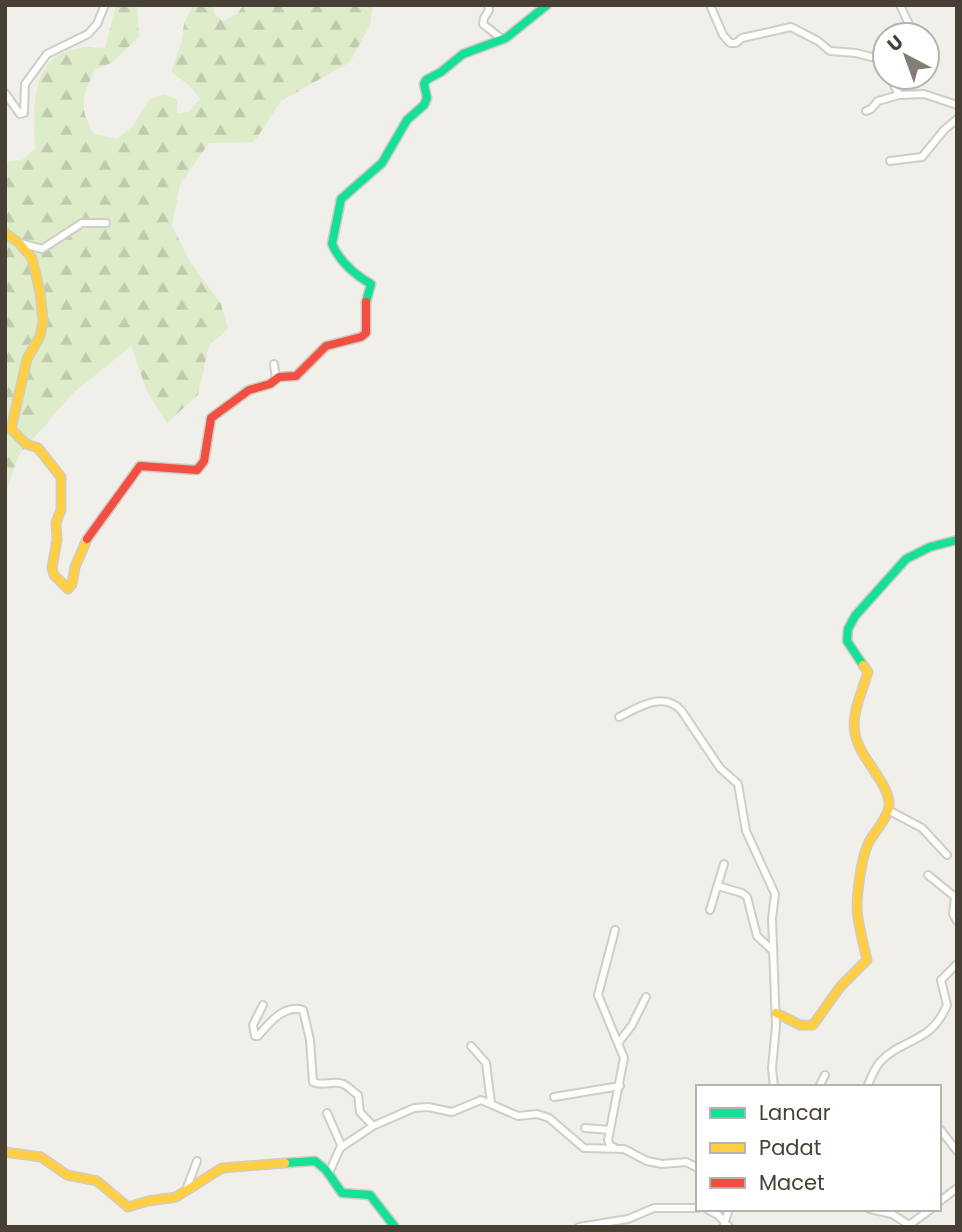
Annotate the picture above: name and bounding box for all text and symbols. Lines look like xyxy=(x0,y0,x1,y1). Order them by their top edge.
north arrow xyxy=(871,21,941,91)
text: U xyxy=(881,29,909,58)
legend xyxy=(696,1085,941,1211)
text: Lancar xyxy=(759,1098,831,1127)
text: Padat xyxy=(759,1133,821,1162)
text: Macet xyxy=(759,1168,825,1197)

